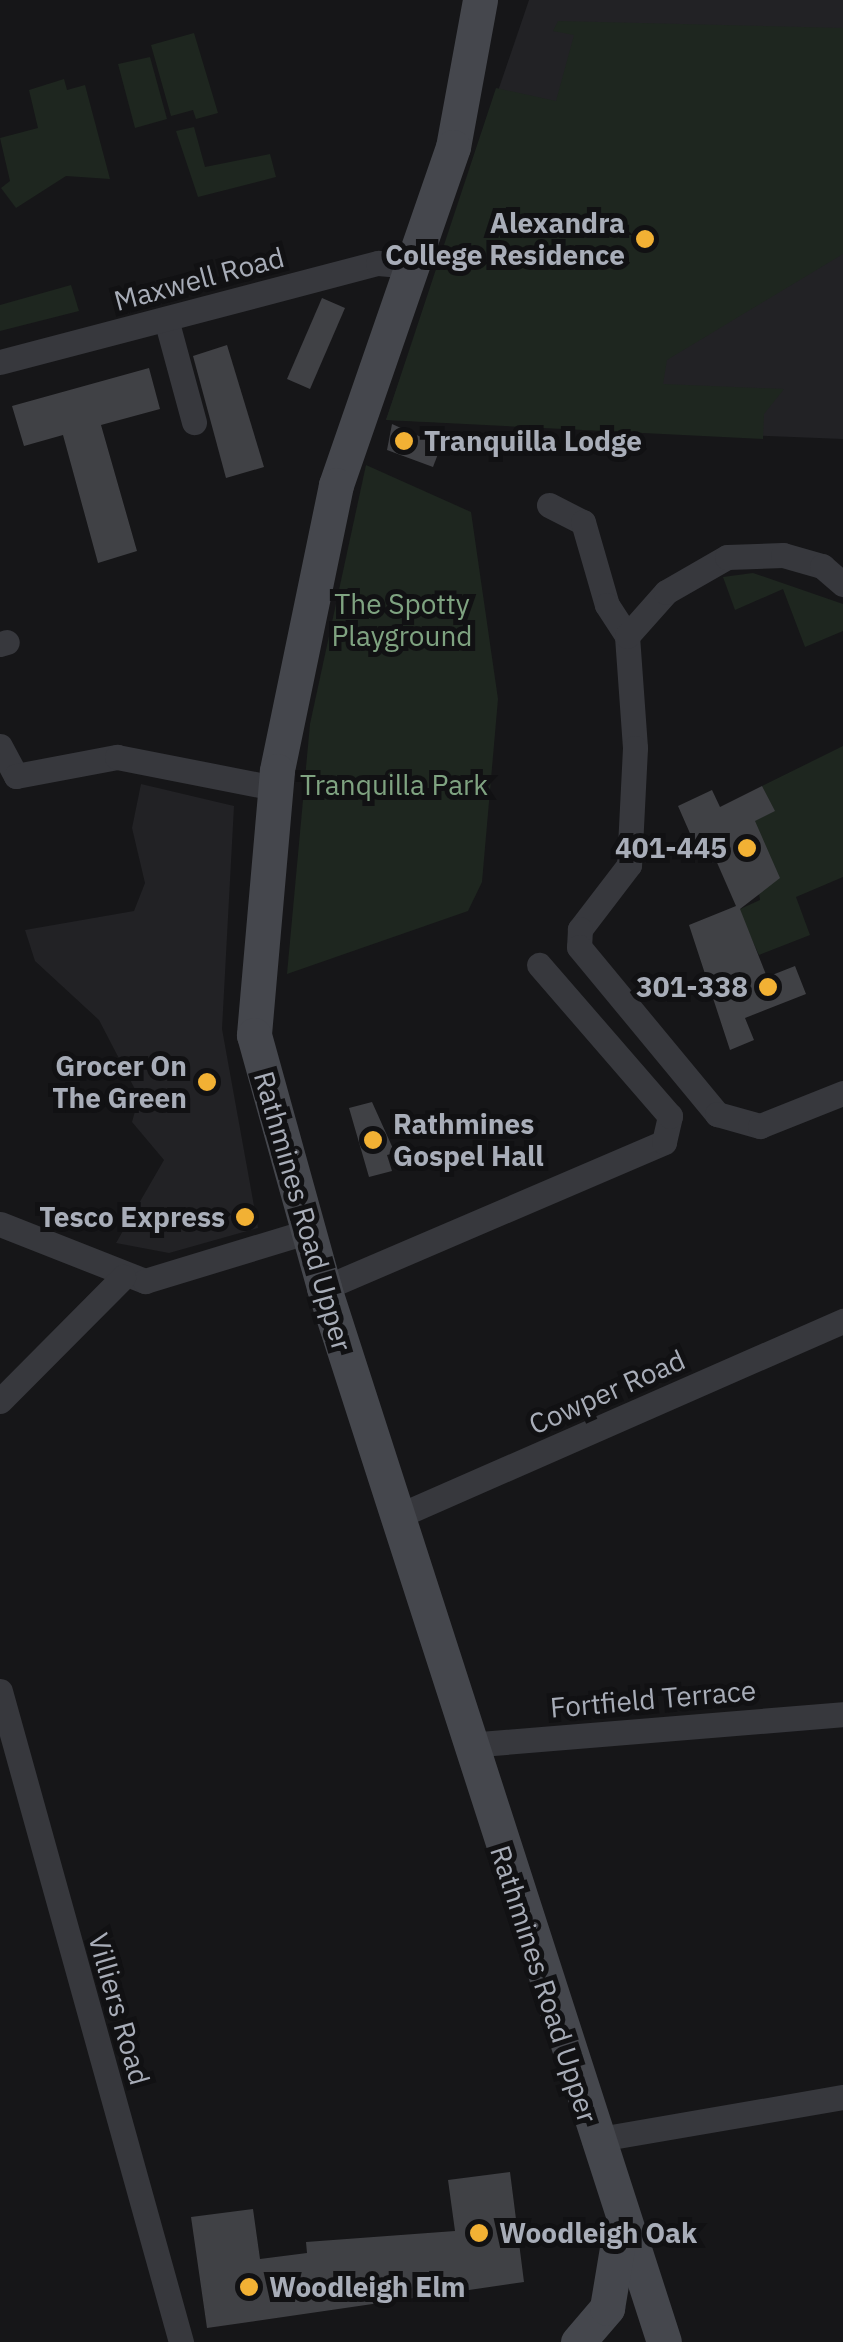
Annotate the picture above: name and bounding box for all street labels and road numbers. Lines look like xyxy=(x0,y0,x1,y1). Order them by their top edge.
street label: Maxwell Road xyxy=(110,240,288,318)
street label: Rathmines Road Upper xyxy=(247,1067,359,1355)
street label: Cowper Road xyxy=(524,1343,690,1441)
street label: Fortfield Terrace xyxy=(549,1673,757,1725)
street label: Rathmines Road Upper xyxy=(483,1841,605,2127)
street label: Villiers Road xyxy=(81,1929,157,2089)

